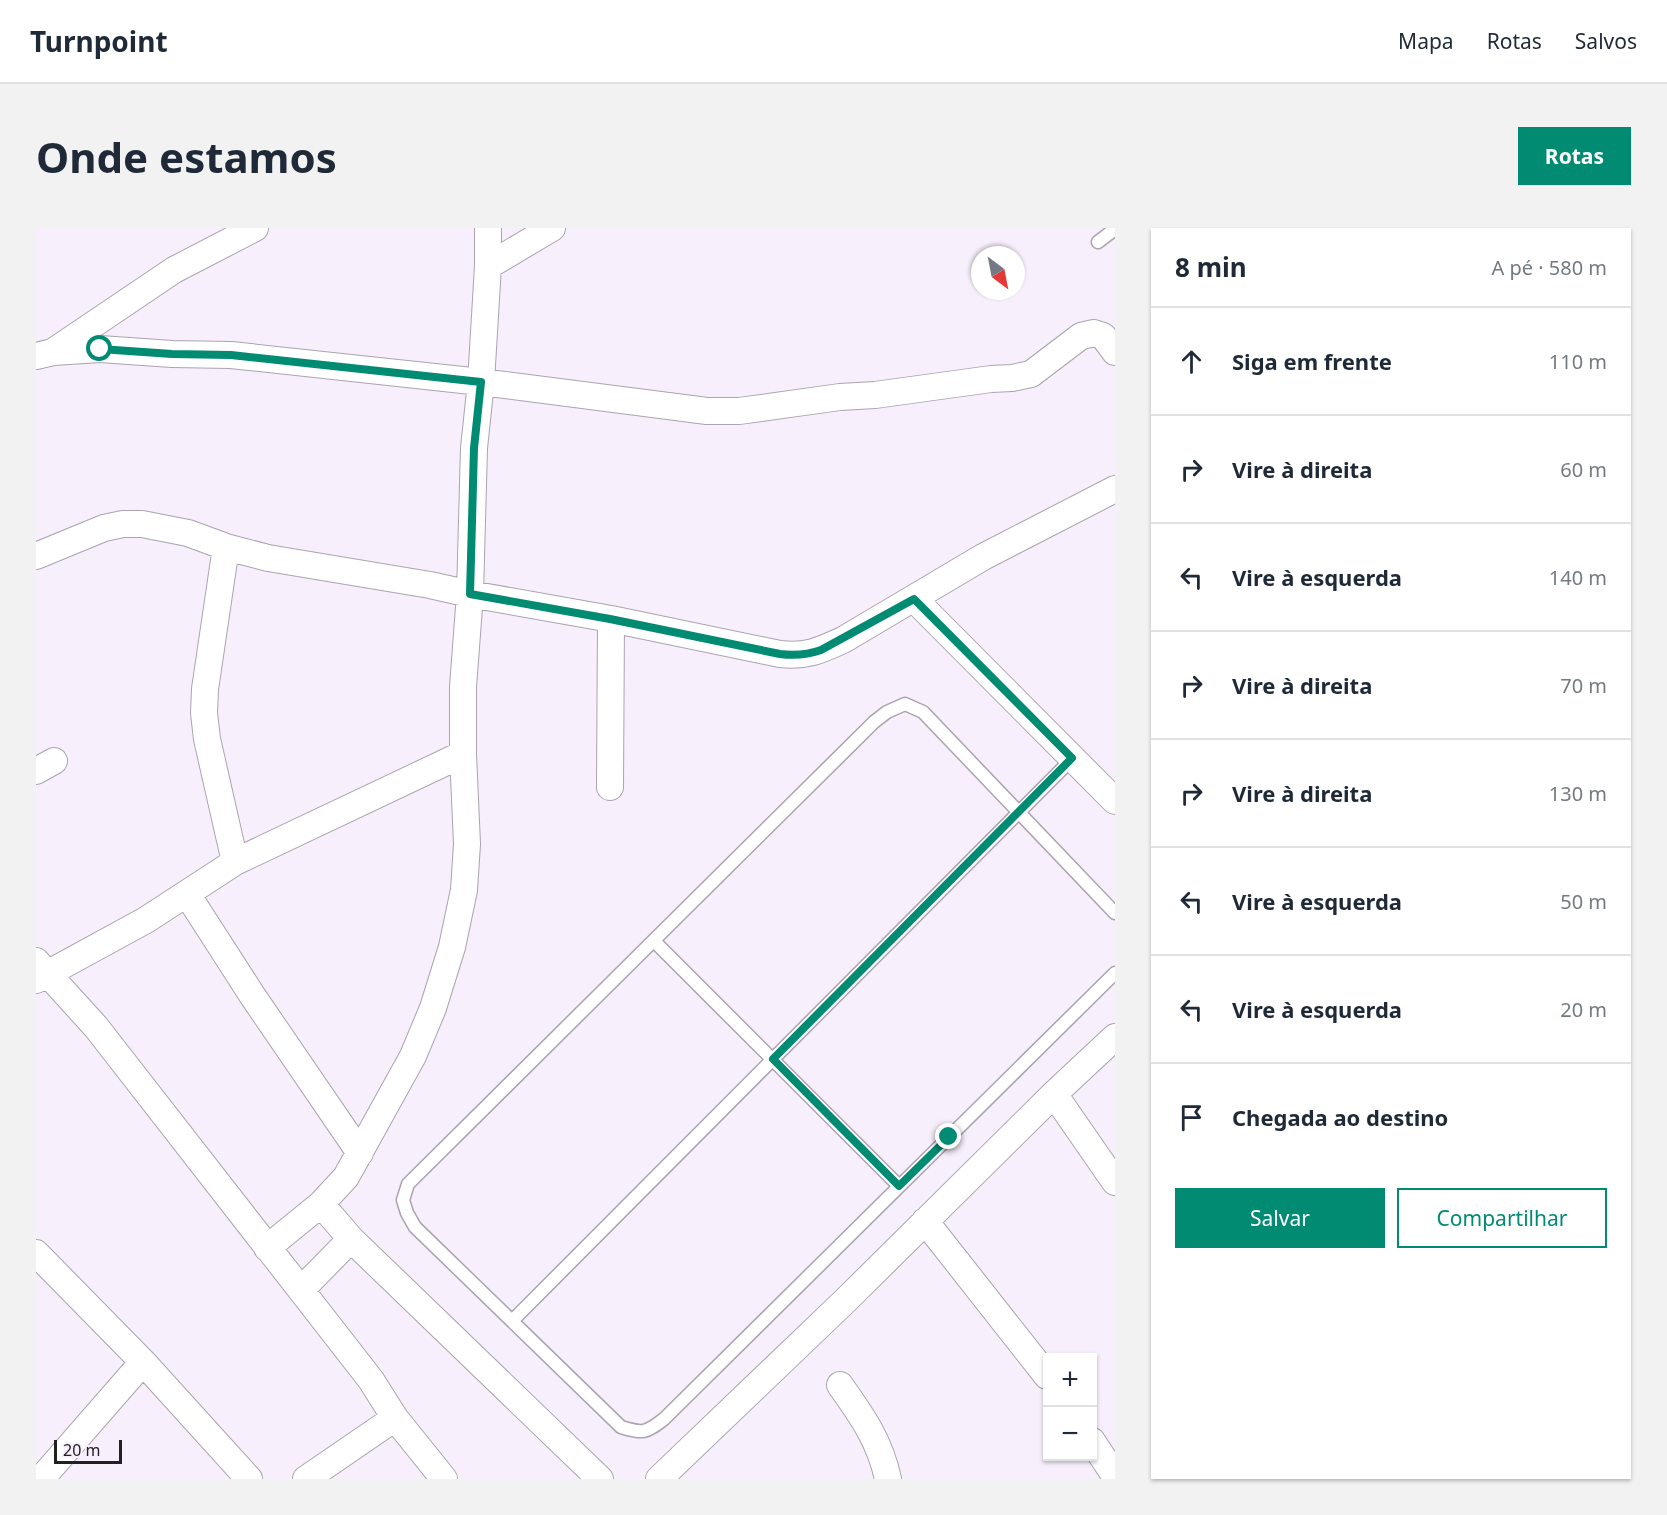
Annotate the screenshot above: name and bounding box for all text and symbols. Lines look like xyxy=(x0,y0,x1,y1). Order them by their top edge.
text: Turnpoint xyxy=(30,22,168,60)
text: Mapa xyxy=(1398,27,1454,55)
text: Rotas xyxy=(1487,27,1542,55)
text: Salvos xyxy=(1575,27,1637,55)
button: Rotas xyxy=(1518,127,1631,185)
text: Onde estamos xyxy=(36,128,337,185)
north arrow xyxy=(971,246,1025,300)
text: 8 min xyxy=(1175,249,1247,285)
text: A pé · 580 m xyxy=(1491,254,1607,281)
route start xyxy=(86,335,112,361)
icon: ahead xyxy=(1175,345,1208,378)
text: Siga em frente xyxy=(1232,346,1392,376)
text: 110 m xyxy=(1549,348,1607,375)
icon: right xyxy=(1175,453,1208,486)
text: Vire à direita xyxy=(1232,454,1372,484)
text: 60 m xyxy=(1560,456,1607,483)
icon: left xyxy=(1175,561,1208,594)
text: Vire à esquerda xyxy=(1232,562,1402,592)
text: 140 m xyxy=(1549,564,1607,591)
icon: right xyxy=(1175,669,1208,702)
text: Vire à direita xyxy=(1232,670,1372,700)
text: 70 m xyxy=(1560,672,1607,699)
icon: right xyxy=(1175,777,1208,810)
text: Vire à direita xyxy=(1232,778,1372,808)
text: 130 m xyxy=(1549,780,1607,807)
icon: left xyxy=(1175,885,1208,918)
text: Vire à esquerda xyxy=(1232,886,1402,916)
text: 50 m xyxy=(1560,888,1607,915)
icon: left xyxy=(1175,993,1208,1026)
text: Vire à esquerda xyxy=(1232,994,1402,1024)
text: 20 m xyxy=(1560,996,1607,1023)
icon: arrive xyxy=(1175,1101,1208,1134)
text: Chegada ao destino xyxy=(1232,1102,1448,1132)
route end xyxy=(935,1123,961,1149)
button: Salvar xyxy=(1175,1188,1385,1248)
button: Compartilhar xyxy=(1397,1188,1607,1248)
map controls xyxy=(1043,1353,1097,1461)
button: + xyxy=(1043,1353,1097,1407)
button: − xyxy=(1043,1407,1097,1461)
scale bar xyxy=(54,1437,122,1464)
text: 20 m xyxy=(63,1439,100,1461)

